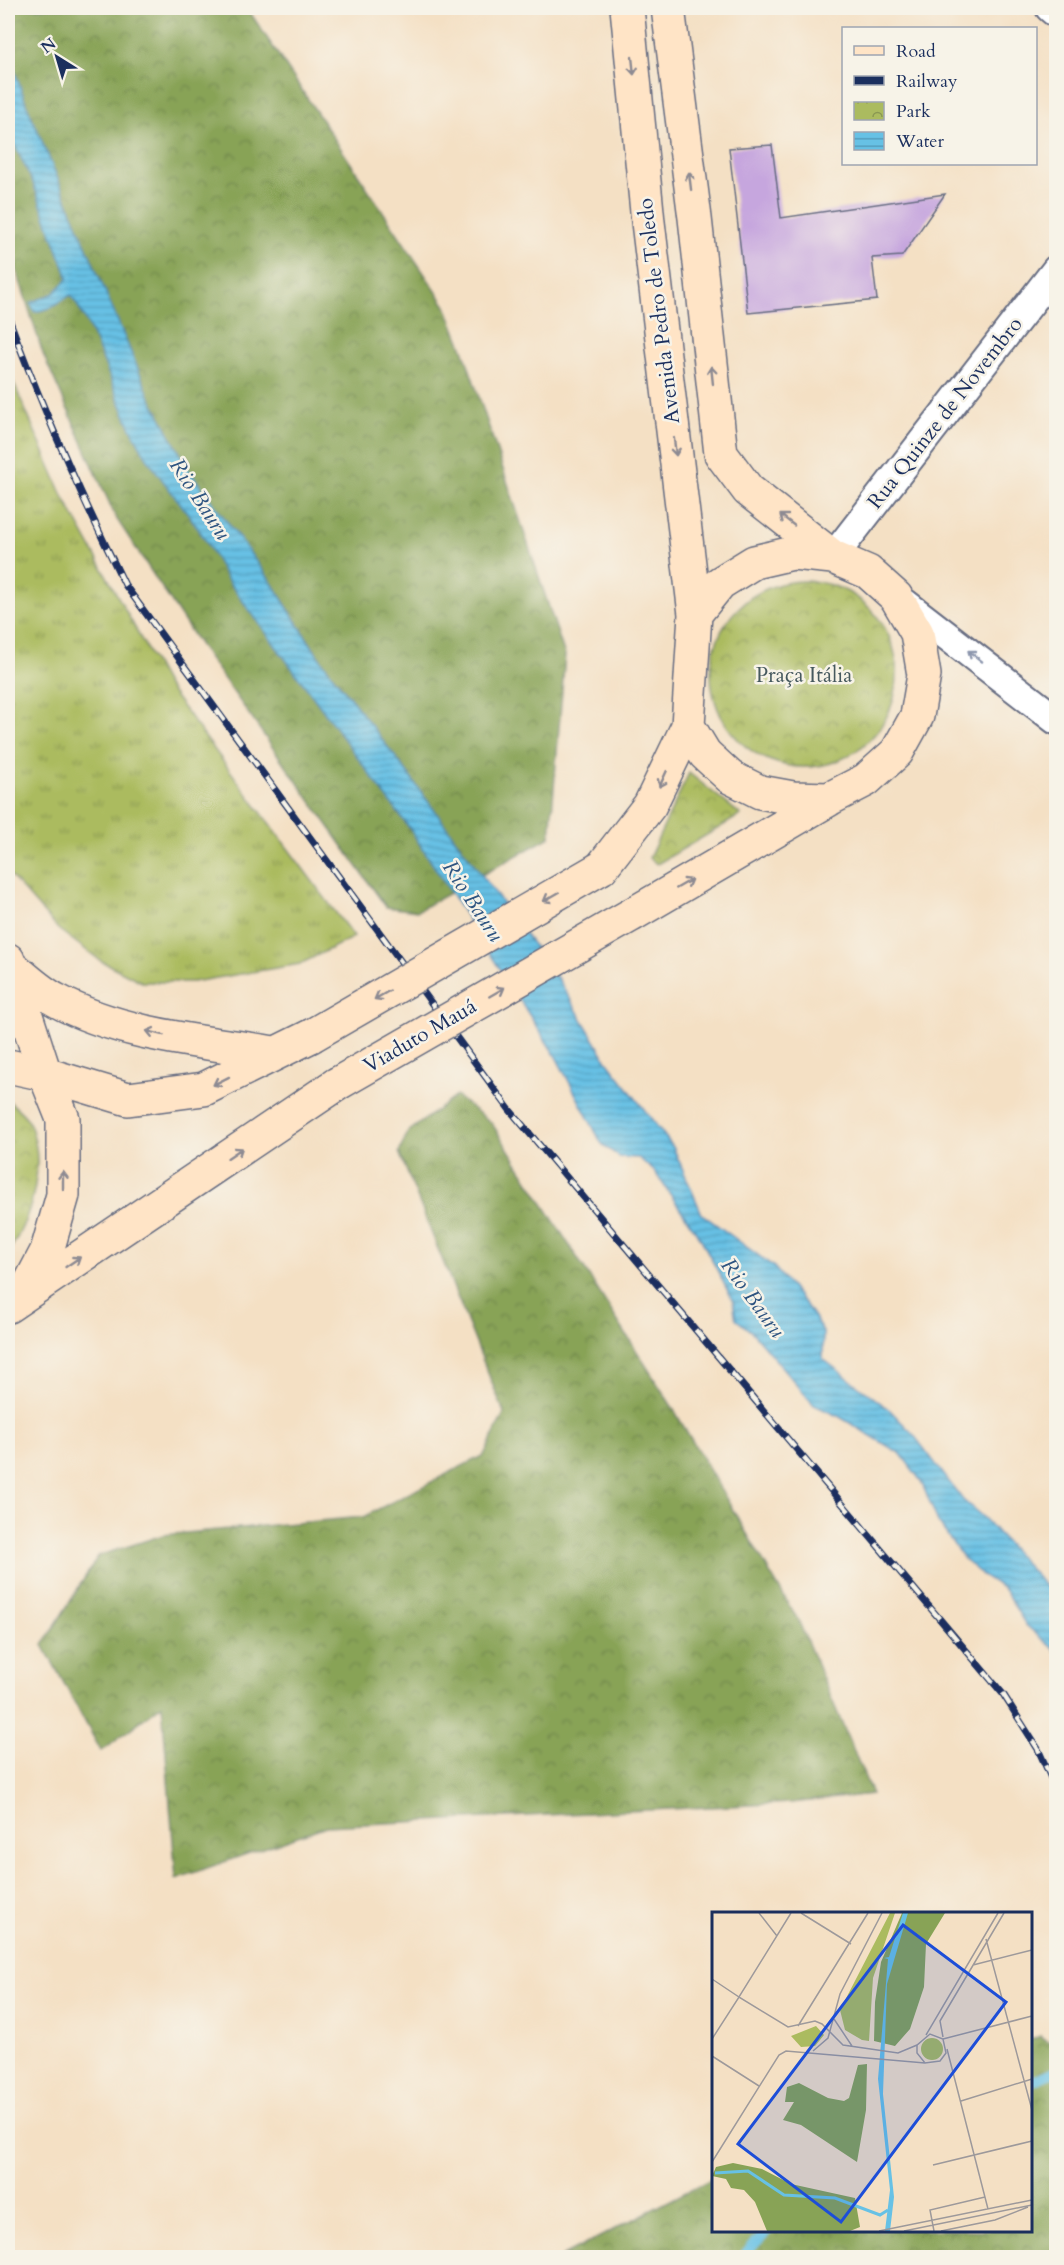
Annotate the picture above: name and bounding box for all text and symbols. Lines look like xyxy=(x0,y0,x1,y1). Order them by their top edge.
north arrow xyxy=(27,27,87,87)
legend xyxy=(842,27,1037,165)
text: N xyxy=(36,33,61,59)
text: Road xyxy=(896,39,936,64)
one-way arrow xyxy=(628,55,639,75)
text: Railway xyxy=(896,69,958,94)
text: Park xyxy=(896,99,931,124)
text: Water xyxy=(895,129,945,154)
one-way arrow xyxy=(685,172,696,191)
street label: Avenida Pedro de Toledo xyxy=(631,197,687,425)
street label: Rua Quinze de Novembro xyxy=(861,311,1029,515)
one-way arrow xyxy=(706,365,717,385)
one-way arrow xyxy=(670,437,681,457)
water label: Rio Bauru xyxy=(162,452,238,546)
one-way arrow xyxy=(779,514,795,527)
one-way arrow xyxy=(967,650,983,662)
park label: Praça Itália xyxy=(756,661,852,690)
one-way arrow xyxy=(656,769,668,787)
water label: Rio Bauru xyxy=(435,854,511,948)
one-way arrow xyxy=(675,878,692,890)
one-way arrow xyxy=(543,892,560,904)
one-way arrow xyxy=(488,986,505,998)
one-way arrow xyxy=(374,989,391,1001)
street label: Viaduto Mauá xyxy=(358,992,482,1080)
one-way arrow xyxy=(146,1026,165,1038)
one-way arrow xyxy=(212,1076,230,1087)
one-way arrow xyxy=(226,1147,243,1159)
one-way arrow xyxy=(57,1171,69,1191)
water label: Rio Bauru xyxy=(714,1252,792,1344)
one-way arrow xyxy=(64,1256,81,1268)
inset map xyxy=(712,1912,1031,2232)

